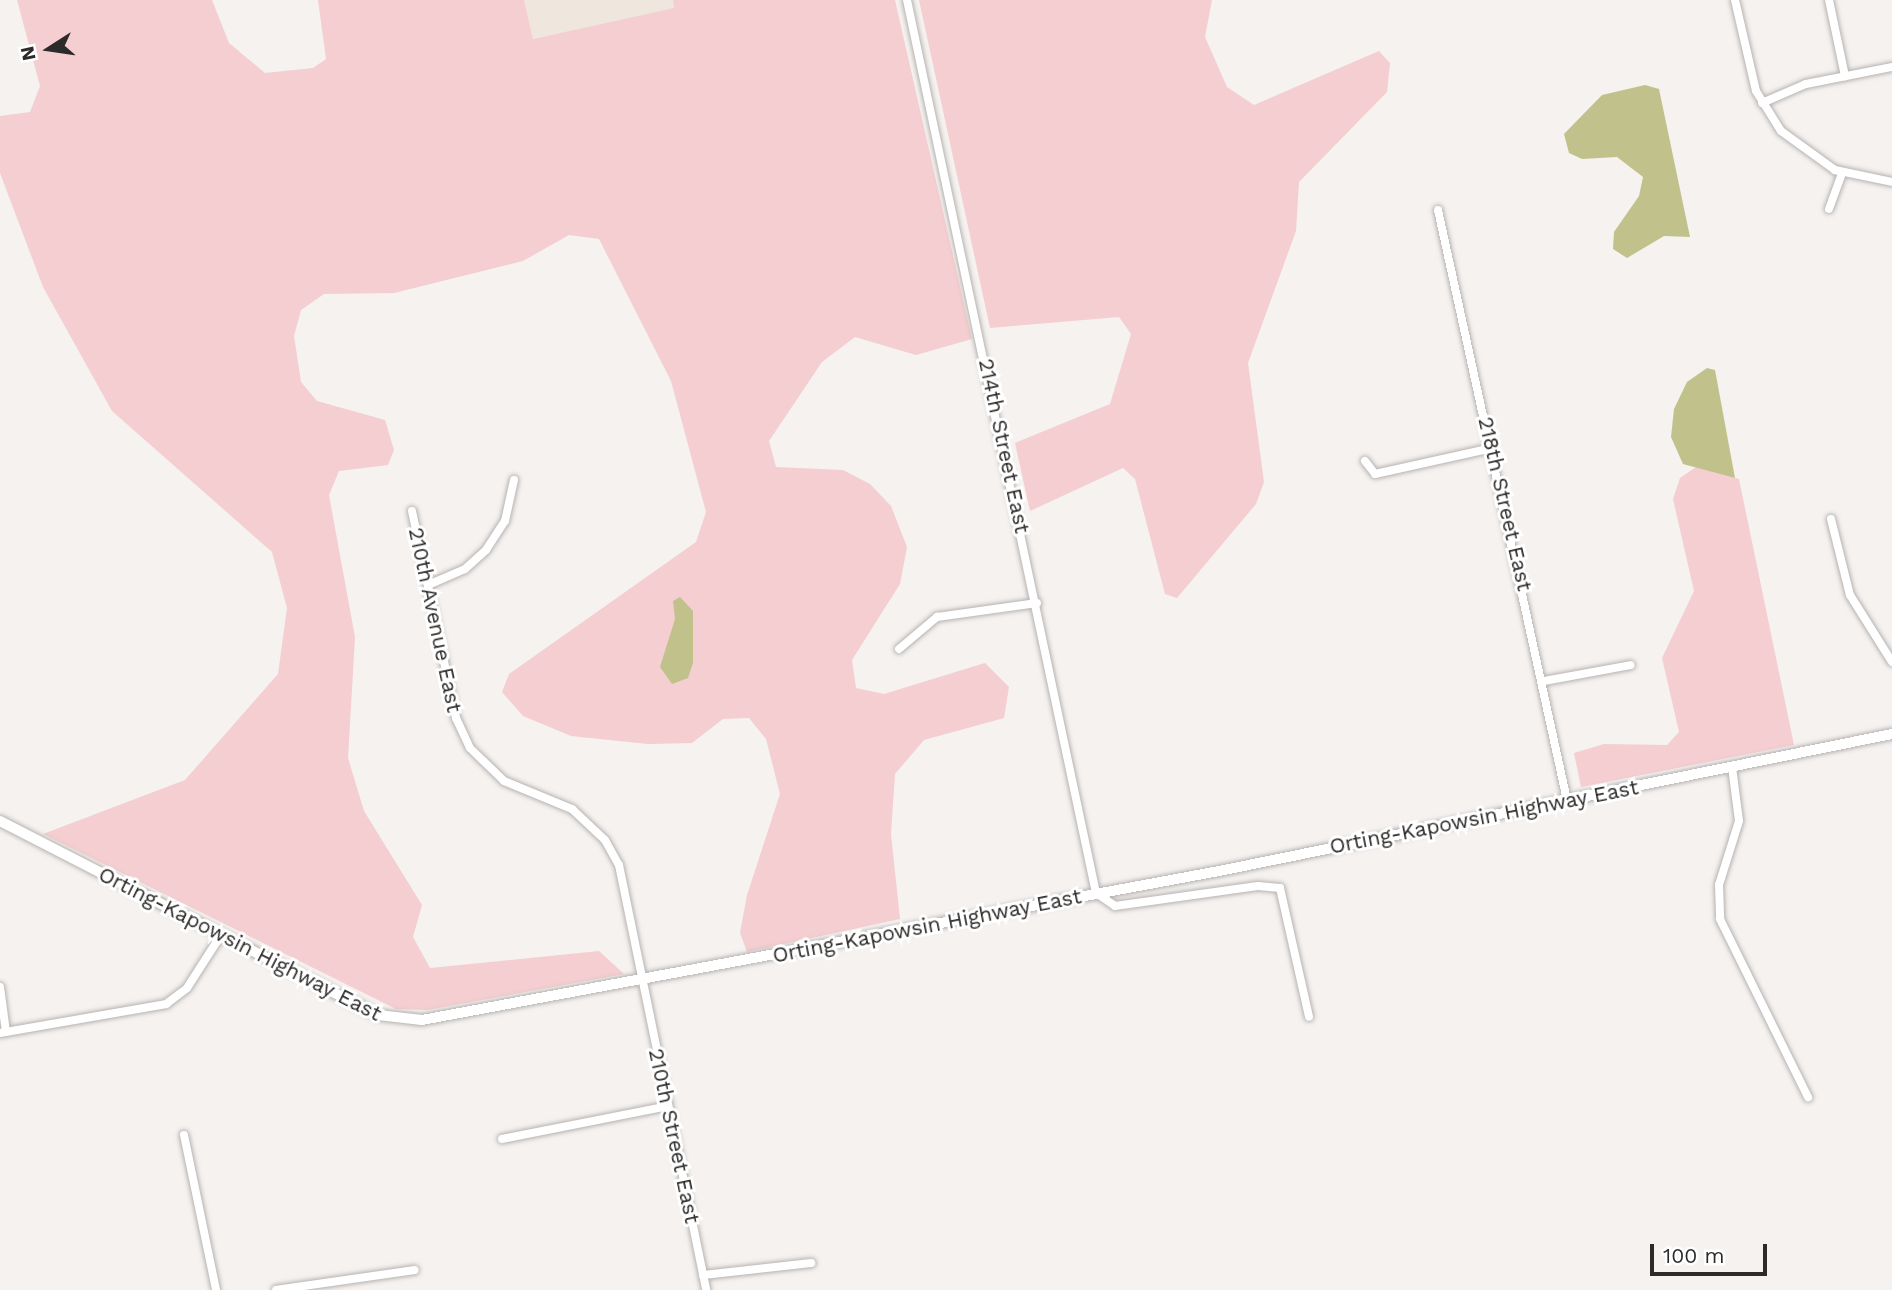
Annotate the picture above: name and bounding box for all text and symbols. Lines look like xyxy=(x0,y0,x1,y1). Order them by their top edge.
north arrow xyxy=(14,14,84,84)
text: N xyxy=(15,44,41,63)
street label: 214th Street East xyxy=(973,356,1035,536)
street label: 218th Street East xyxy=(1473,415,1537,593)
street label: 210th Avenue East xyxy=(403,525,467,715)
street label: Orting-Kapowsin Highway East xyxy=(1327,775,1641,859)
street label: Orting-Kapowsin Highway East xyxy=(94,861,386,1027)
street label: Orting-Kapowsin Highway East xyxy=(770,884,1084,968)
street label: 210th Street East xyxy=(643,1046,705,1226)
scale bar xyxy=(1654,1230,1771,1274)
text: 100 m xyxy=(1663,1243,1725,1268)

